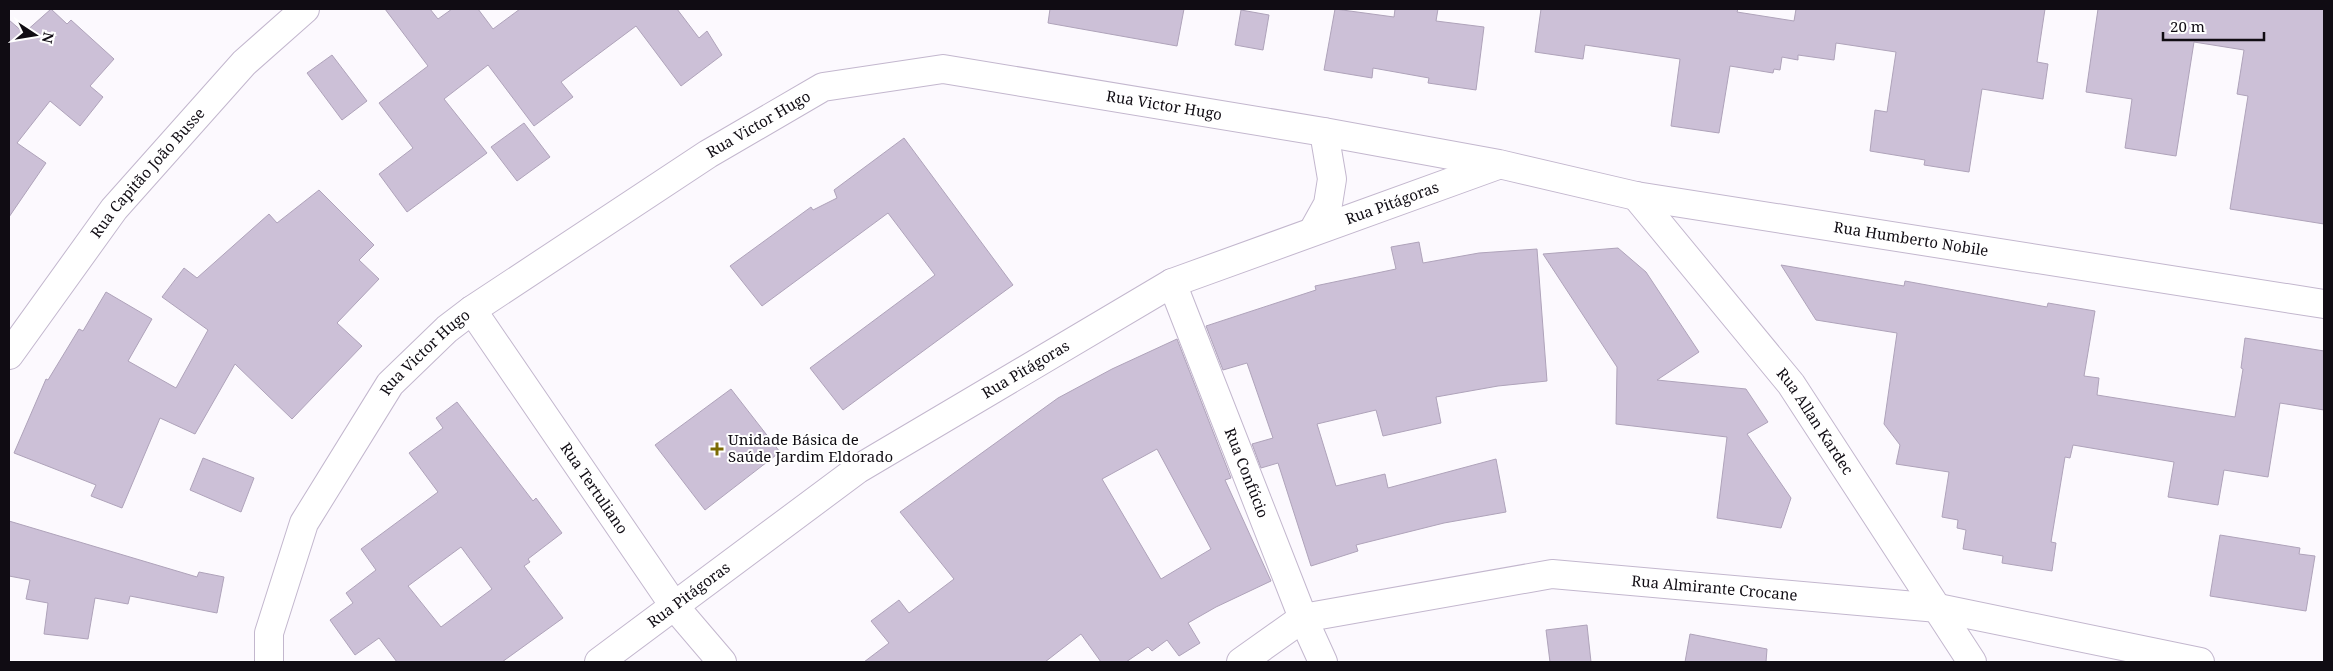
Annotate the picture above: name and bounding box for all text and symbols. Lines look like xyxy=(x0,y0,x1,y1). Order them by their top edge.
north arrow xyxy=(10,10,60,60)
scale bar xyxy=(2163,10,2264,42)
text: 20 m xyxy=(2170,16,2205,36)
text: N xyxy=(38,30,59,45)
street label: Rua Victor Hugo xyxy=(1105,85,1224,124)
street label: Rua Victor Hugo xyxy=(702,86,814,162)
street label: Rua Capitão João Busse xyxy=(85,103,209,242)
street label: Rua Pitágoras xyxy=(1342,176,1441,228)
street label: Rua Humberto Nobile xyxy=(1832,216,1990,260)
street label: Rua Victor Hugo xyxy=(375,304,474,398)
street label: Rua Pitágoras xyxy=(978,335,1073,402)
street label: Rua Allan Kardec xyxy=(1773,363,1858,478)
street label: Rua Confúcio xyxy=(1221,425,1274,521)
place label: Unidade Básica de Saúde Jardim Eldorado xyxy=(728,429,893,466)
street label: Rua Tertuliano xyxy=(556,438,633,537)
marker: Unidade Básica de Saúde Jardim Eldorado xyxy=(710,442,724,456)
street label: Rua Pitágoras xyxy=(643,557,734,632)
street label: Rua Almirante Crocane xyxy=(1631,570,1798,605)

